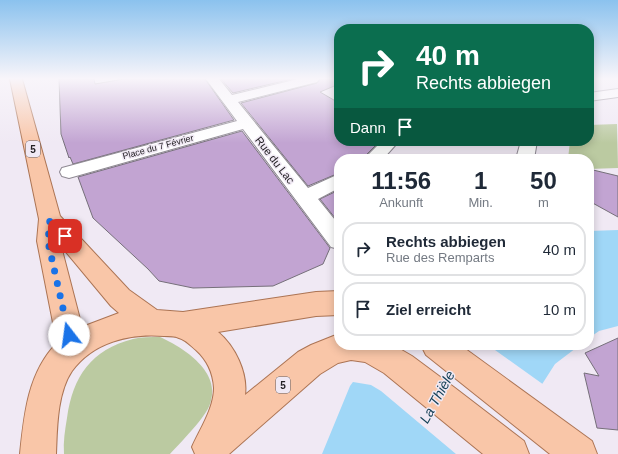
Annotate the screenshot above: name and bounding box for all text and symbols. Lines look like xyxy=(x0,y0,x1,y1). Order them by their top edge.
icon: right xyxy=(350,40,402,92)
text: 40 m xyxy=(416,40,480,71)
text: Rechts abbiegen xyxy=(416,73,551,93)
icon: arrive xyxy=(394,116,416,138)
text: Dann xyxy=(350,119,386,136)
street label: Place du 7 Février xyxy=(121,133,195,161)
street label: Rue du Lac xyxy=(253,134,297,186)
road number: 5 xyxy=(26,141,40,157)
text: 11:56 xyxy=(371,167,431,194)
text: 1 xyxy=(474,167,487,194)
text: 50 xyxy=(530,167,557,194)
text: Ankunft xyxy=(379,195,423,210)
text: Min. xyxy=(468,195,493,210)
text: m xyxy=(538,195,549,210)
pin xyxy=(48,219,82,253)
icon: arrive xyxy=(54,225,76,247)
text: Rechts abbiegen xyxy=(386,233,506,250)
icon: right xyxy=(352,238,374,260)
text: 40 m xyxy=(543,241,576,258)
text: Rue des Remparts xyxy=(386,250,494,265)
icon: arrive xyxy=(352,298,374,320)
text: Ziel erreicht xyxy=(386,301,471,318)
text: 10 m xyxy=(543,301,576,318)
position arrow xyxy=(48,314,90,356)
water label: La Thièle xyxy=(416,368,458,426)
road number: 5 xyxy=(276,377,290,393)

